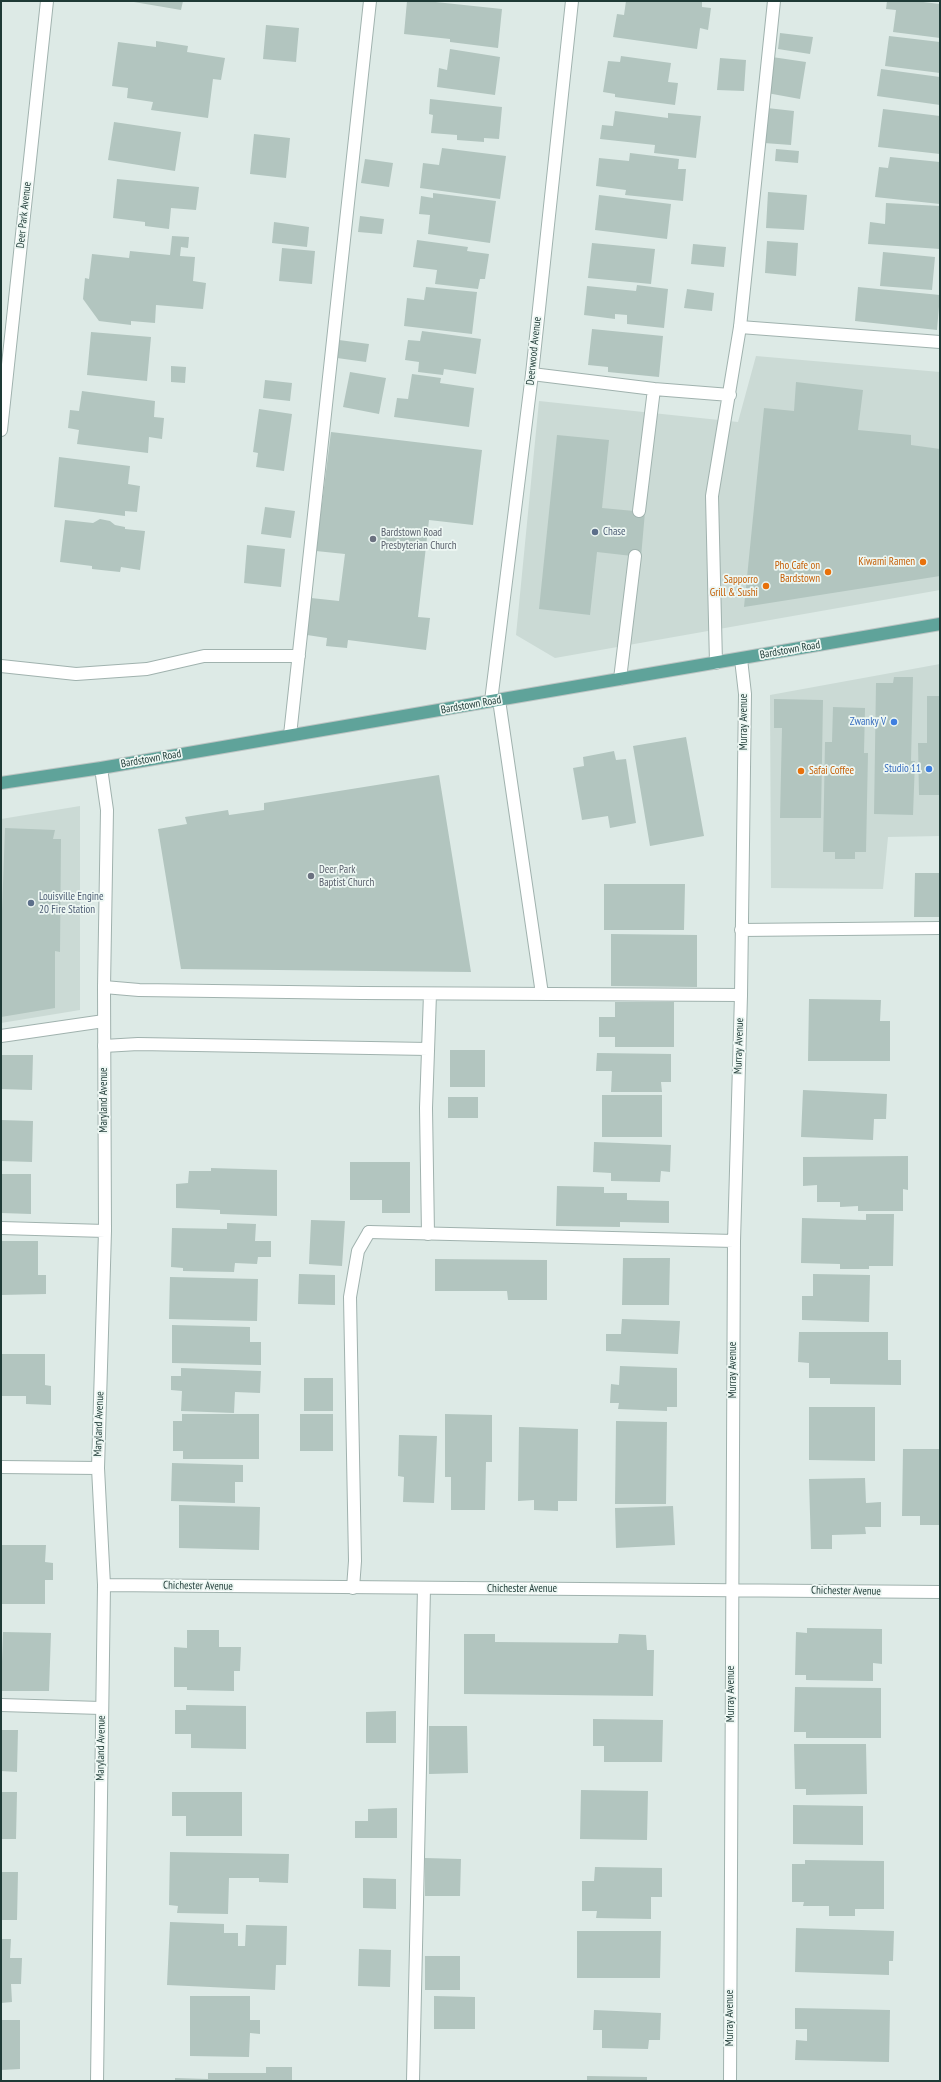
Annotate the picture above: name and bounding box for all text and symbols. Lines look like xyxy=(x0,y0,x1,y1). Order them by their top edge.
street label: Deer Park Avenue xyxy=(14,181,34,249)
street label: Deerwood Avenue xyxy=(524,316,544,386)
place label: Chase xyxy=(603,525,626,539)
place label: Bardstown Road Presbyterian Church xyxy=(381,526,457,552)
marker: Chase xyxy=(590,527,600,537)
marker: Bardstown Road Presbyterian Church xyxy=(368,534,378,544)
place label: Kiwami Ramen xyxy=(858,555,915,569)
marker: Kiwami Ramen xyxy=(918,557,928,567)
place label: Pho Cafe on Bardstown xyxy=(775,559,820,585)
marker: Pho Cafe on Bardstown xyxy=(823,567,833,577)
place label: Sapporro Grill & Sushi xyxy=(710,573,758,599)
marker: Sapporro Grill & Sushi xyxy=(761,581,771,591)
street label: Bardstown Road xyxy=(759,638,821,662)
street label: Bardstown Road xyxy=(440,693,502,717)
street label: Murray Avenue xyxy=(737,694,751,750)
place label: Zwanky V xyxy=(850,715,886,729)
marker: Zwanky V xyxy=(889,717,899,727)
street label: Bardstown Road xyxy=(120,747,182,771)
place label: Studio 11 xyxy=(884,762,921,776)
place label: Safai Coffee xyxy=(809,764,854,778)
marker: Studio 11 xyxy=(924,764,934,774)
marker: Safai Coffee xyxy=(796,766,806,776)
place label: Deer Park Baptist Church xyxy=(319,863,374,889)
marker: Deer Park Baptist Church xyxy=(306,871,316,881)
place label: Louisville Engine 20 Fire Station xyxy=(39,890,103,916)
marker: Louisville Engine 20 Fire Station xyxy=(26,898,36,908)
street label: Murray Avenue xyxy=(731,1018,747,1074)
street label: Maryland Avenue xyxy=(97,1067,111,1133)
street label: Murray Avenue xyxy=(726,1342,740,1398)
street label: Maryland Avenue xyxy=(91,1391,107,1457)
street label: Chichester Avenue xyxy=(163,1579,233,1593)
street label: Chichester Avenue xyxy=(487,1582,557,1596)
street label: Chichester Avenue xyxy=(811,1584,881,1598)
street label: Murray Avenue xyxy=(724,1666,738,1722)
street label: Maryland Avenue xyxy=(94,1715,108,1781)
street label: Murray Avenue xyxy=(723,1990,737,2046)

